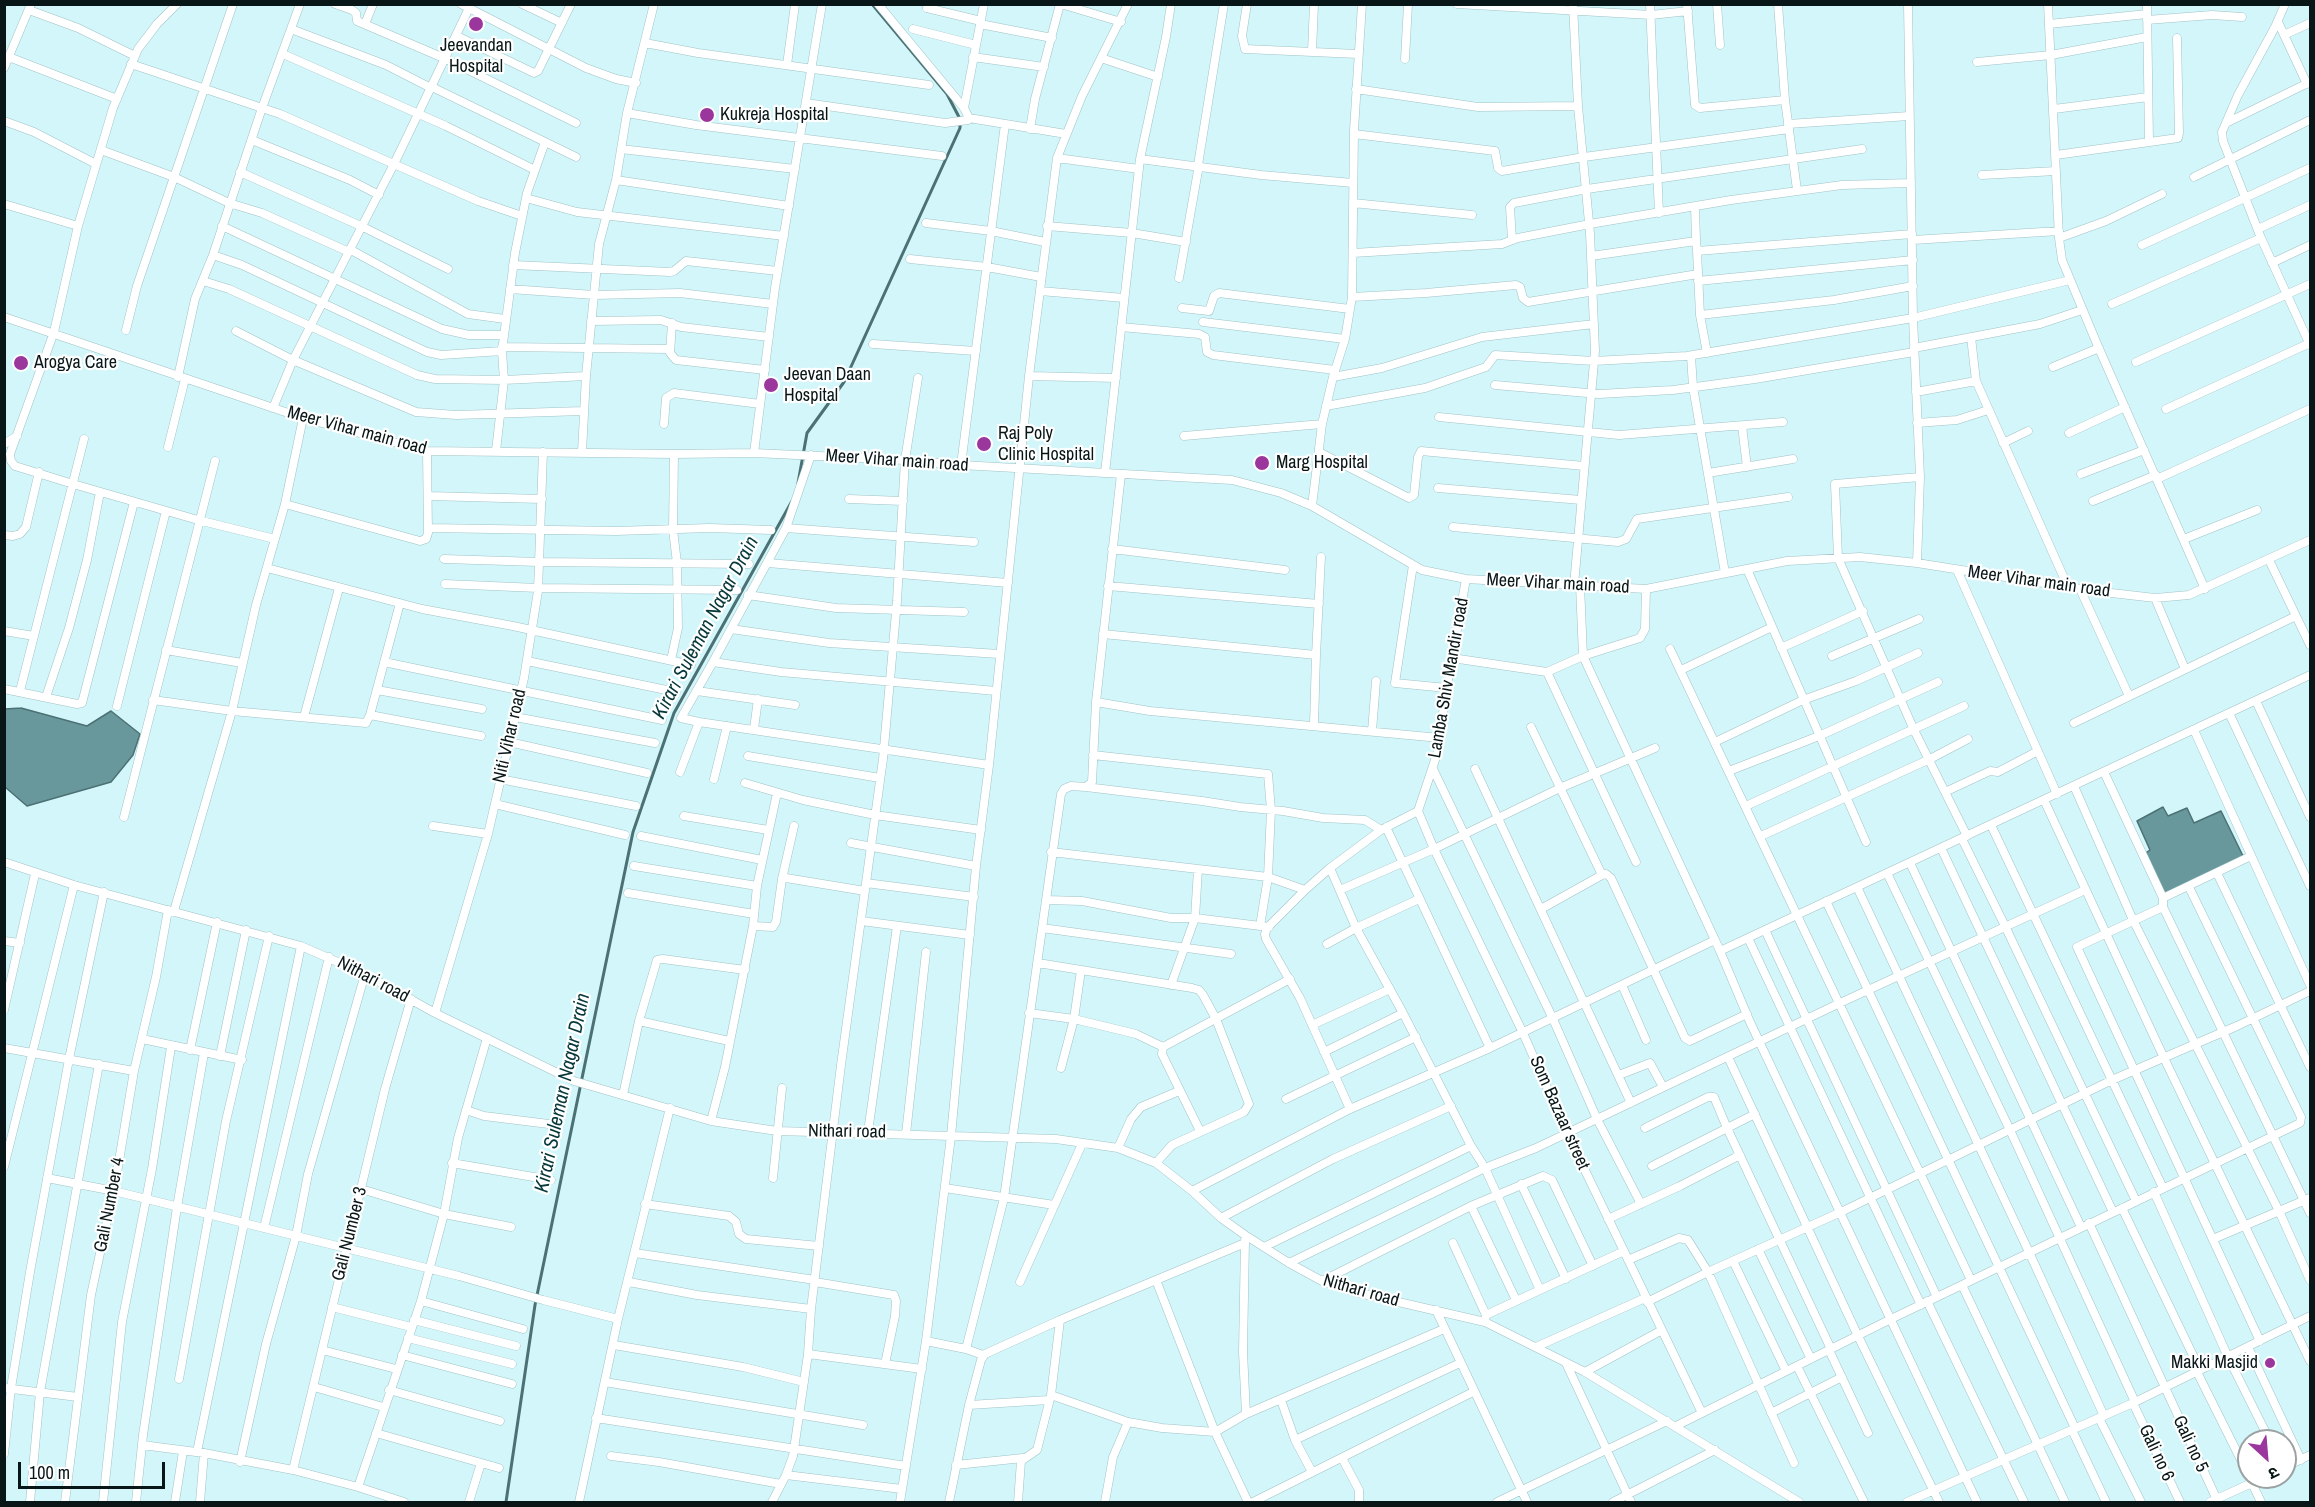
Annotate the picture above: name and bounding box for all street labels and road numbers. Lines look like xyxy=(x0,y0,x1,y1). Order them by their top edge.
street label: Meer Vihar main road xyxy=(285,402,429,460)
street label: Meer Vihar main road xyxy=(825,445,969,477)
street label: Meer Vihar main road xyxy=(1967,561,2111,603)
street label: Meer Vihar main road xyxy=(1486,569,1630,599)
street label: Lamba Shiv Mandir road xyxy=(1424,596,1474,760)
street label: Niti Vihar road xyxy=(489,687,531,785)
street label: Nithari road xyxy=(334,952,412,1008)
street label: Som Bazaar street xyxy=(1524,1053,1594,1173)
street label: Nithari road xyxy=(808,1121,886,1143)
street label: Gali Number 4 xyxy=(90,1156,130,1254)
street label: Gali Number 3 xyxy=(328,1185,372,1283)
street label: Nithari road xyxy=(1321,1270,1401,1312)
street label: Gali no 5 xyxy=(2168,1412,2212,1476)
street label: Gali no 6 xyxy=(2134,1421,2178,1485)

